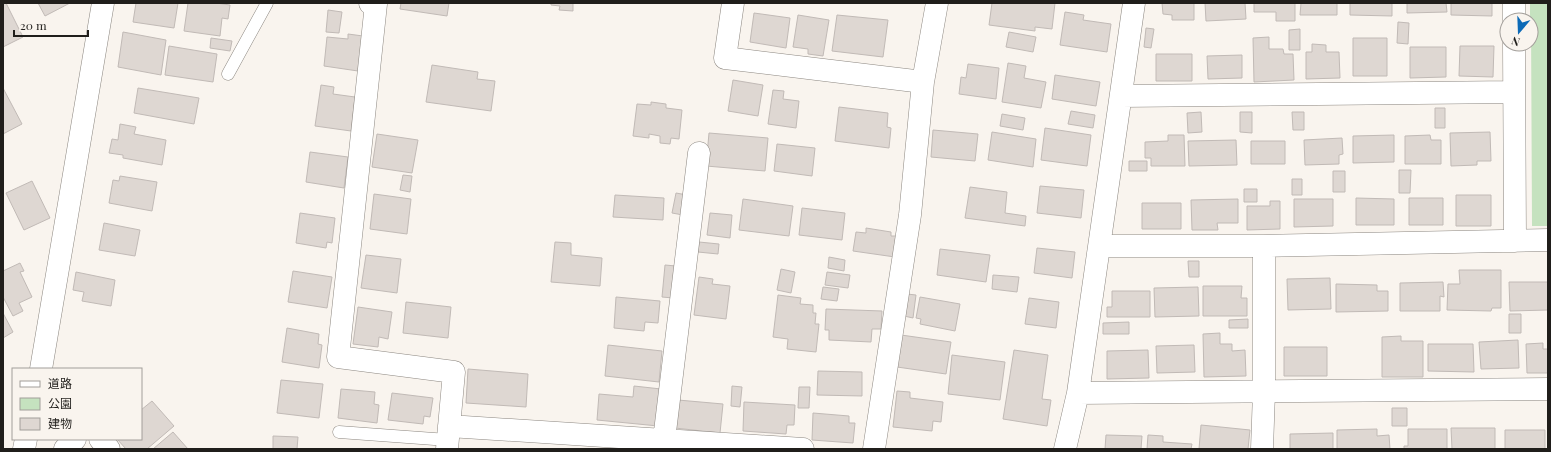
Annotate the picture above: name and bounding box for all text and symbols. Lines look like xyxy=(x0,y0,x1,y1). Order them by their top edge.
scale bar xyxy=(14,12,88,38)
north arrow xyxy=(1499,12,1539,52)
text: 20 m xyxy=(20,17,47,33)
text: N xyxy=(1509,34,1522,50)
legend xyxy=(12,368,142,440)
text: 道路 xyxy=(48,375,72,391)
text: 公園 xyxy=(48,395,72,411)
text: 建物 xyxy=(48,415,72,431)

